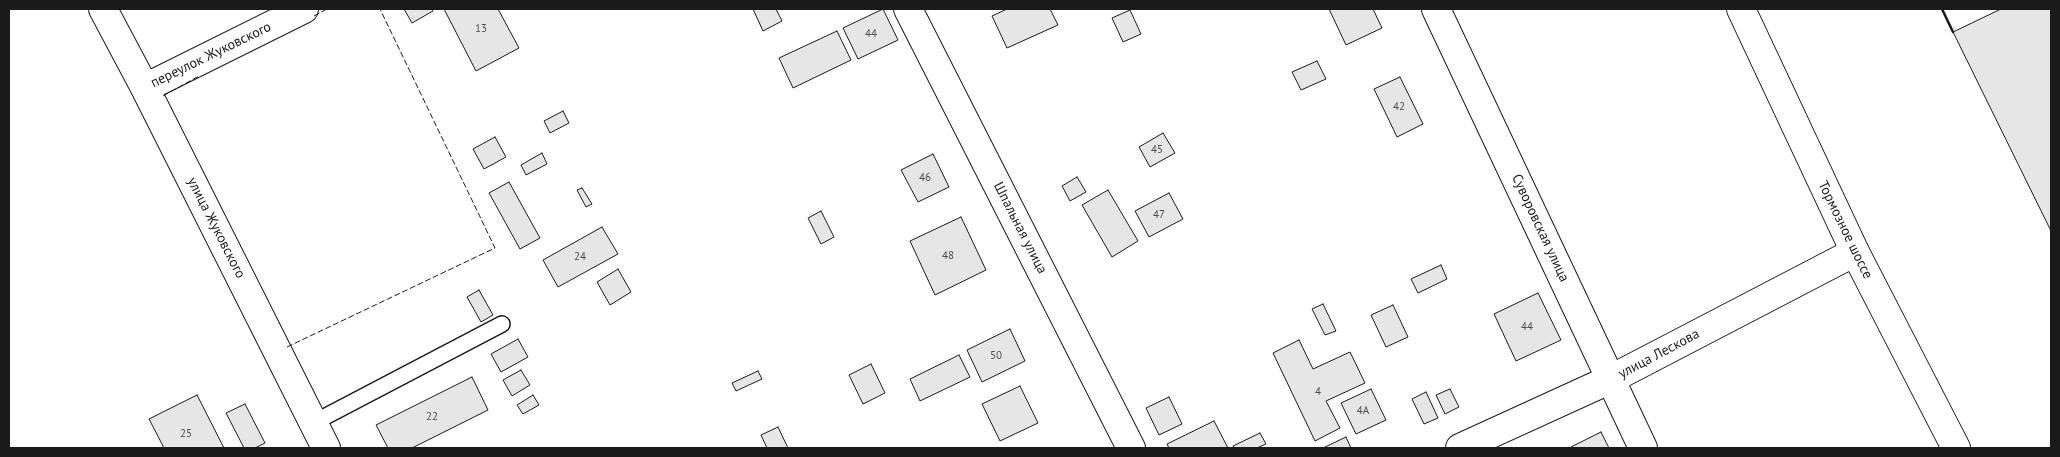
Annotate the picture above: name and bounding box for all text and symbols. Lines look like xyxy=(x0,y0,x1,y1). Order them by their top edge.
street label: переулок Жуковского xyxy=(148,19,274,91)
house number: 13 xyxy=(475,22,487,36)
house number: 44 xyxy=(865,27,877,41)
house number: 42 xyxy=(1393,100,1405,114)
house number: 45 xyxy=(1151,143,1163,157)
house number: 46 xyxy=(919,171,931,185)
street label: Суворовская улица xyxy=(1508,171,1572,285)
street label: улица Жуковского xyxy=(183,175,249,281)
street label: Тормозное шоссе xyxy=(1814,178,1876,282)
street label: Шпальная улица xyxy=(990,179,1050,277)
house number: 47 xyxy=(1153,208,1165,222)
house number: 48 xyxy=(942,249,954,263)
house number: 24 xyxy=(574,250,586,264)
house number: 44 xyxy=(1521,320,1533,334)
street label: улица Лескова xyxy=(1616,326,1702,382)
house number: 50 xyxy=(990,349,1002,363)
house number: 4 xyxy=(1315,385,1321,399)
house number: 4А xyxy=(1357,404,1369,418)
house number: 22 xyxy=(426,410,438,424)
house number: 25 xyxy=(180,427,192,441)

